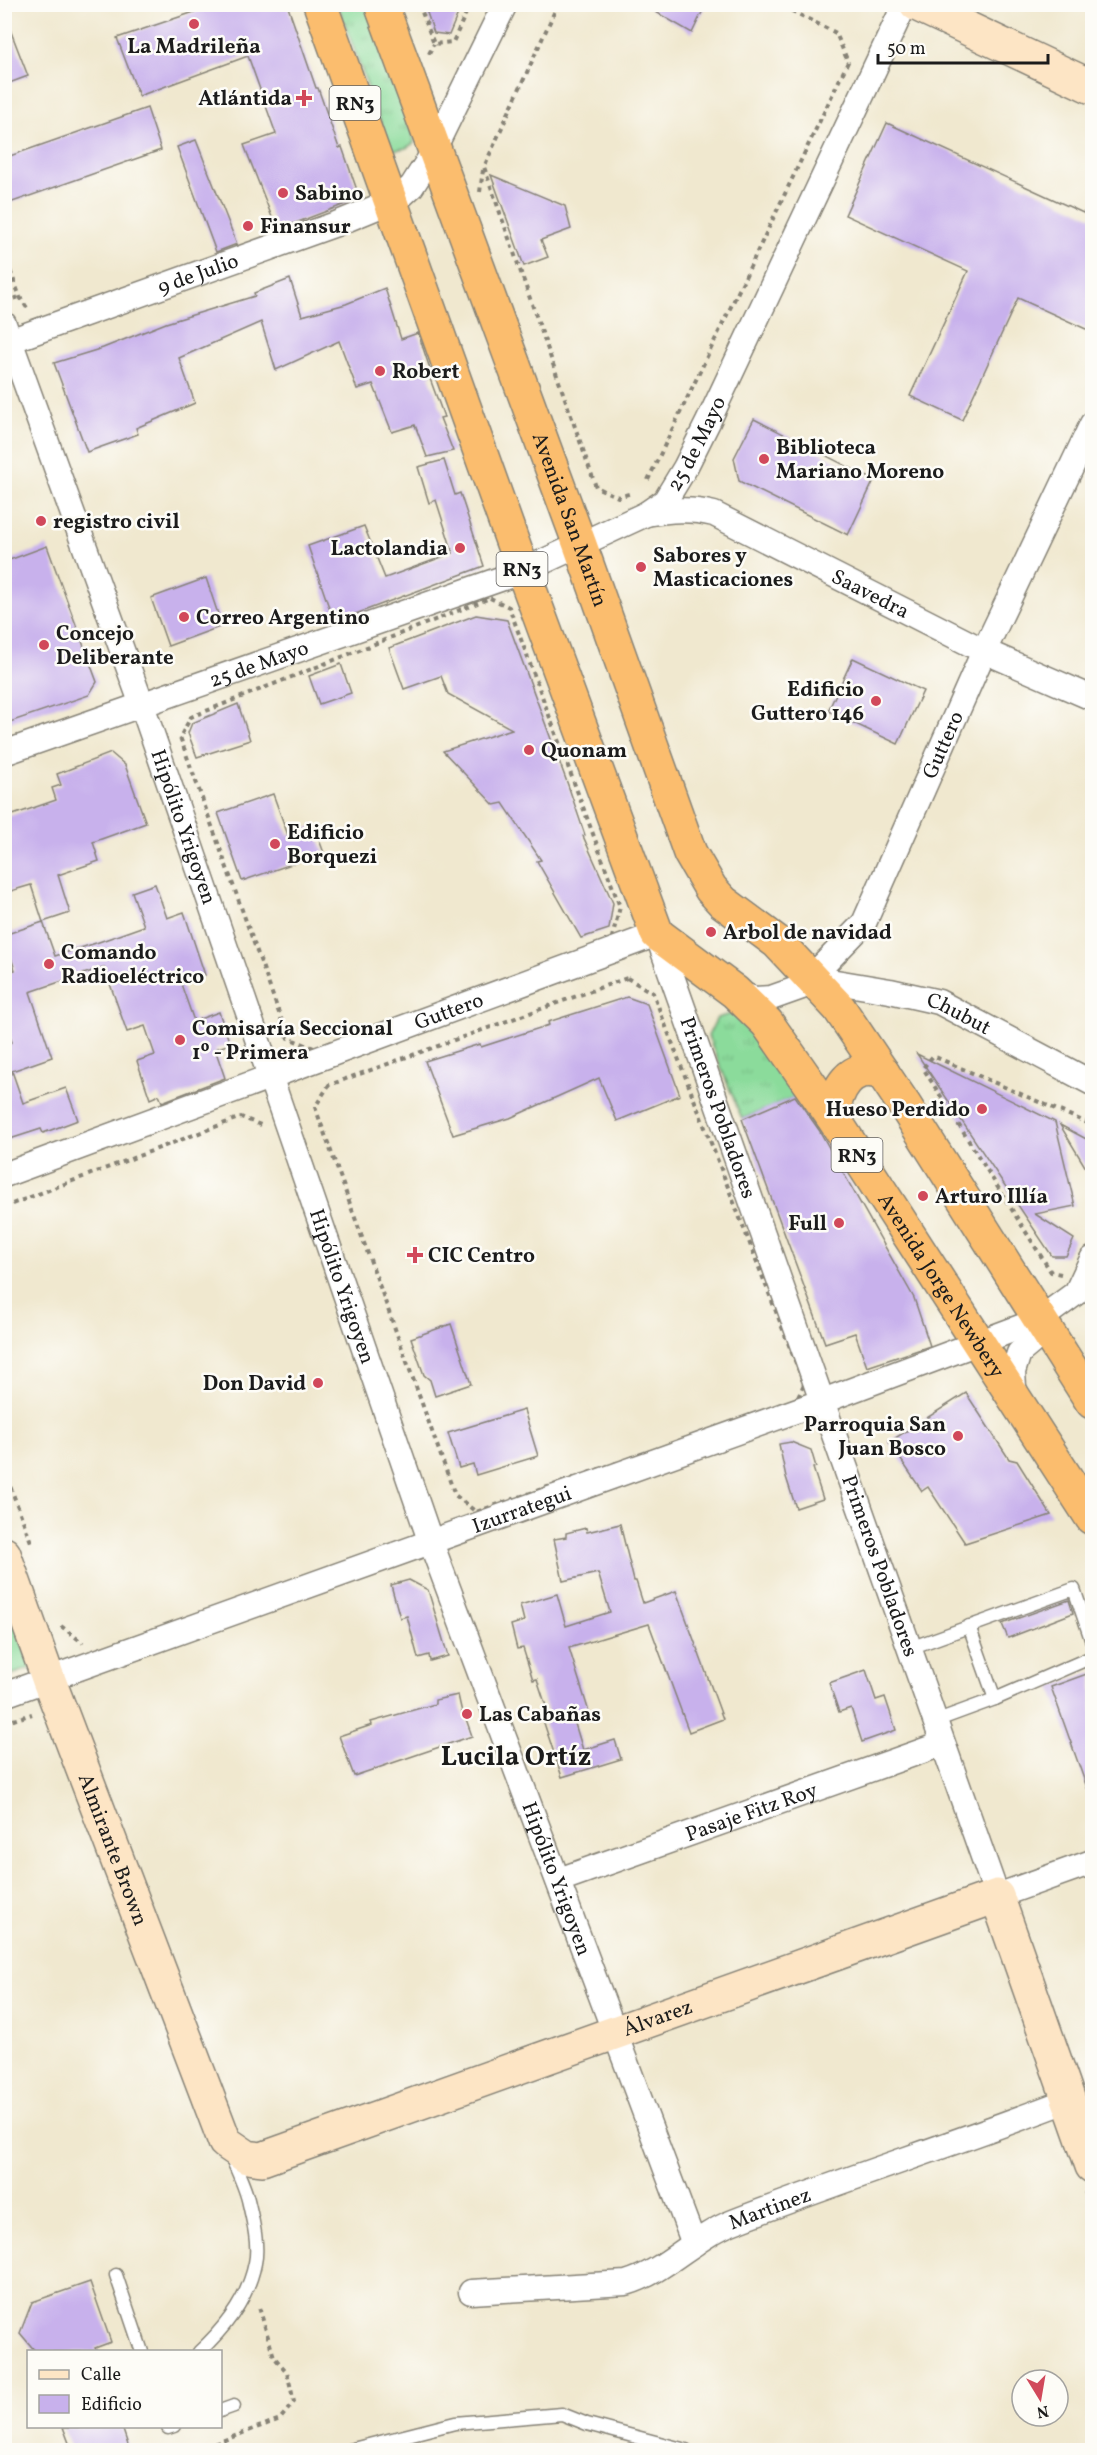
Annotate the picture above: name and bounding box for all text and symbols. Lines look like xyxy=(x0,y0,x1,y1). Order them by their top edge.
marker: La Madrileña xyxy=(187,17,201,31)
scale bar xyxy=(878,27,1048,65)
place label: La Madrileña xyxy=(127,33,261,62)
text: 50 m xyxy=(887,37,926,62)
place label: Atlántida xyxy=(198,85,292,114)
road number: RN3 xyxy=(330,86,380,120)
marker: Atlántida xyxy=(297,91,311,105)
place label: Sabino xyxy=(295,180,364,209)
marker: Sabino xyxy=(276,186,290,200)
place label: Finansur xyxy=(260,213,351,242)
marker: Finansur xyxy=(241,219,255,233)
street label: 9 de Julio xyxy=(154,247,243,303)
place label: Robert xyxy=(392,358,460,387)
marker: Robert xyxy=(373,364,387,378)
street label: 25 de Mayo xyxy=(661,392,734,498)
street label: Avenida San Martín xyxy=(524,429,614,611)
place label: Biblioteca Mariano Moreno xyxy=(776,434,944,487)
marker: Biblioteca Mariano Moreno xyxy=(757,452,771,466)
place label: registro civil xyxy=(53,508,180,537)
marker: registro civil xyxy=(34,514,48,528)
place label: Lactolandia xyxy=(331,535,448,564)
marker: Lactolandia xyxy=(453,541,467,555)
place label: Sabores y Masticaciones xyxy=(653,542,793,595)
road number: RN3 xyxy=(496,552,548,586)
marker: Sabores y Masticaciones xyxy=(634,560,648,574)
street label: Saavedra xyxy=(826,563,914,627)
place label: Correo Argentino xyxy=(196,604,370,633)
marker: Correo Argentino xyxy=(177,610,191,624)
place label: Concejo Deliberante xyxy=(56,620,174,673)
street label: 25 de Mayo xyxy=(206,634,313,696)
marker: Concejo Deliberante xyxy=(37,638,51,652)
place label: Edificio Guttero 146 xyxy=(751,676,864,729)
marker: Edificio Guttero 146 xyxy=(869,694,883,708)
street label: Guttero xyxy=(916,707,972,784)
place label: Quonam xyxy=(541,737,627,766)
marker: Quonam xyxy=(522,743,536,757)
street label: Hipólito Yrigoyen xyxy=(142,746,223,909)
place label: Edificio Borquezi xyxy=(287,819,377,872)
marker: Edificio Borquezi xyxy=(268,837,282,851)
place label: Arbol de navidad xyxy=(723,919,892,948)
marker: Arbol de navidad xyxy=(704,925,718,939)
place label: Comando Radioeléctrico xyxy=(61,939,204,992)
marker: Comando Radioeléctrico xyxy=(42,957,56,971)
street label: Guttero xyxy=(411,986,488,1038)
street label: Chubut xyxy=(924,987,996,1043)
street label: Primeros Pobladores xyxy=(671,1013,762,1203)
place label: Comisaría Seccional 1º - Primera xyxy=(192,1015,393,1068)
marker: Comisaría Seccional 1º - Primera xyxy=(173,1033,187,1047)
place label: Hueso Perdido xyxy=(826,1096,970,1125)
marker: Hueso Perdido xyxy=(975,1102,989,1116)
road number: RN3 xyxy=(832,1138,882,1172)
place label: Arturo Illía xyxy=(935,1183,1048,1212)
street label: Avenida Jorge Newbery xyxy=(870,1188,1011,1385)
marker: Arturo Illía xyxy=(916,1189,930,1203)
street label: Hipólito Yrigoyen xyxy=(301,1205,381,1368)
place label: Full xyxy=(788,1210,827,1239)
marker: Full xyxy=(832,1216,846,1230)
place label: CIC Centro xyxy=(428,1242,535,1271)
marker: CIC Centro xyxy=(406,1246,424,1264)
place label: Don David xyxy=(203,1370,306,1399)
marker: Don David xyxy=(311,1376,325,1390)
place label: Parroquia San Juan Bosco xyxy=(804,1411,946,1464)
marker: Parroquia San Juan Bosco xyxy=(951,1429,965,1443)
street label: Primeros Pobladores xyxy=(833,1471,924,1661)
street label: Izurrategui xyxy=(468,1479,576,1542)
place label: Las Cabañas xyxy=(479,1701,601,1730)
marker: Las Cabañas xyxy=(460,1707,474,1721)
district label: Lucila Ortíz xyxy=(441,1739,591,1777)
street label: Almirante Brown xyxy=(70,1770,154,1930)
street label: Pasaje Fitz Roy xyxy=(682,1776,822,1850)
street label: Hipólito Yrigoyen xyxy=(513,1798,598,1960)
street label: Álvarez xyxy=(619,1993,697,2045)
street label: Martinez xyxy=(725,2181,815,2238)
legend xyxy=(27,2350,222,2428)
text: Calle xyxy=(81,2363,121,2388)
north arrow xyxy=(1010,2368,1070,2428)
text: Edificio xyxy=(81,2393,142,2418)
text: N xyxy=(1034,2399,1050,2423)

